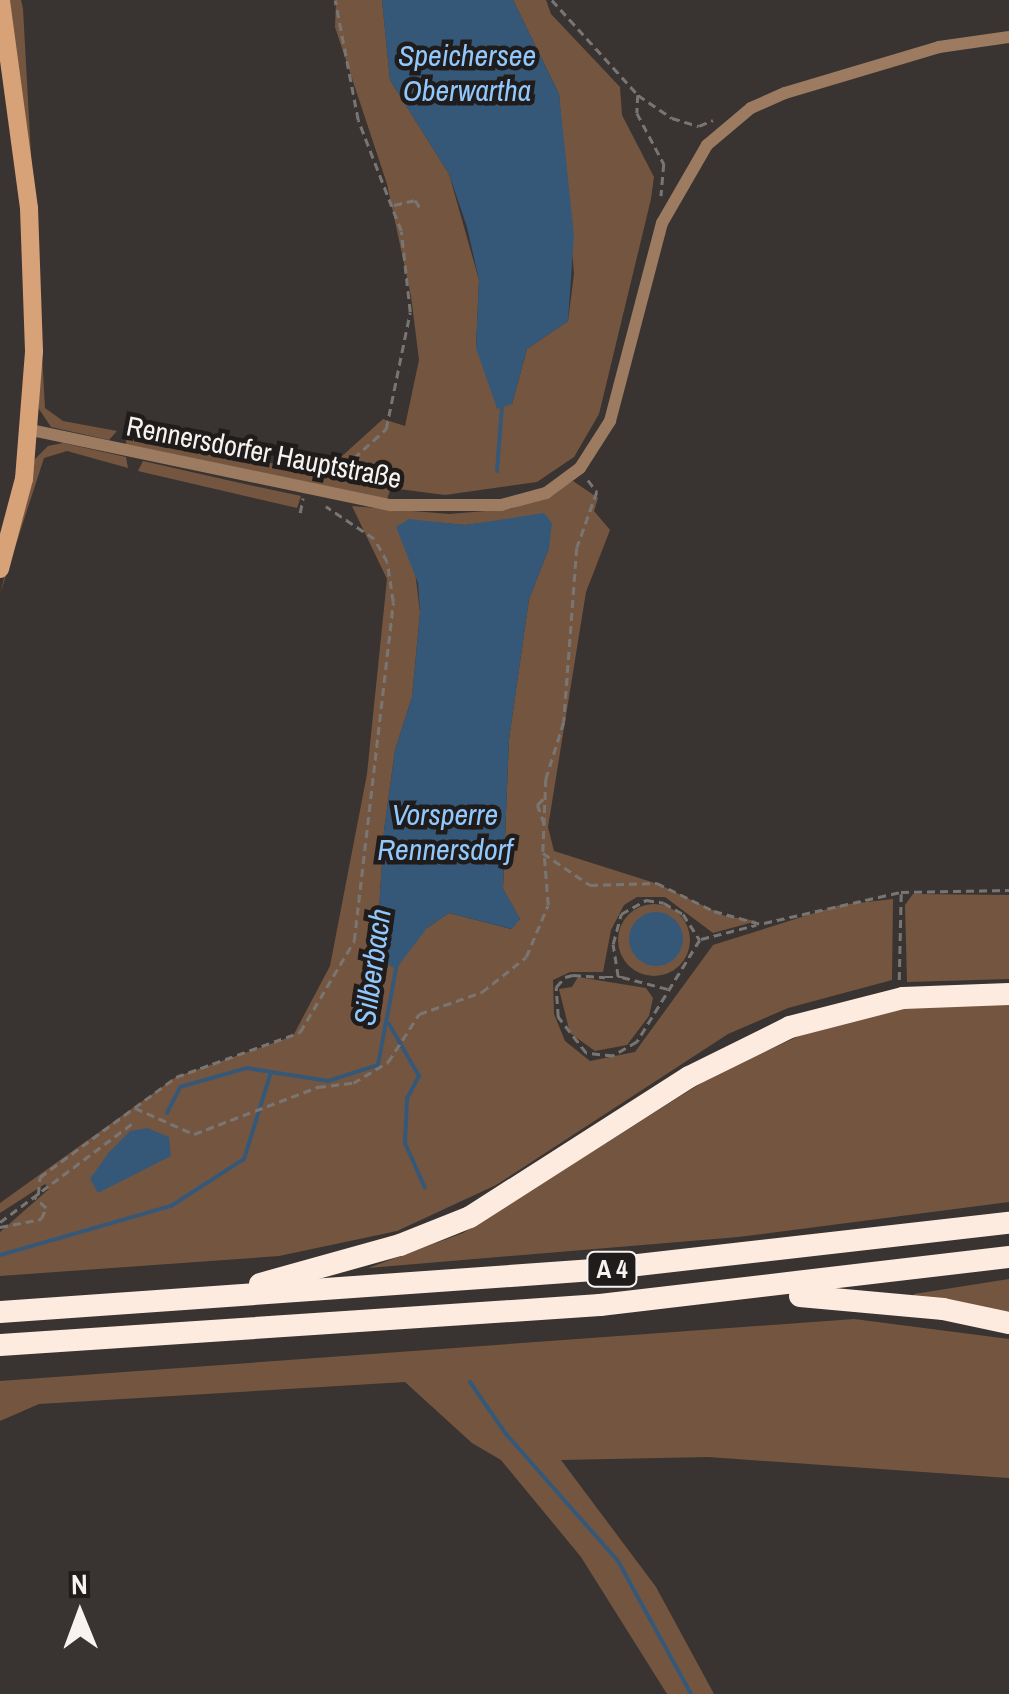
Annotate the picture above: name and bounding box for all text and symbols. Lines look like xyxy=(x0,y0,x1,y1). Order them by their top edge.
water label: Speichersee Oberwartha xyxy=(398,37,536,108)
street label: Rennersdorfer Hauptstraße xyxy=(124,409,404,495)
water label: Vorsperre Rennersdorf xyxy=(377,796,513,866)
water label: Silberbach xyxy=(346,906,398,1028)
road number: A 4 xyxy=(584,1249,640,1289)
north arrow xyxy=(30,1564,130,1664)
text: N xyxy=(71,1565,88,1603)

